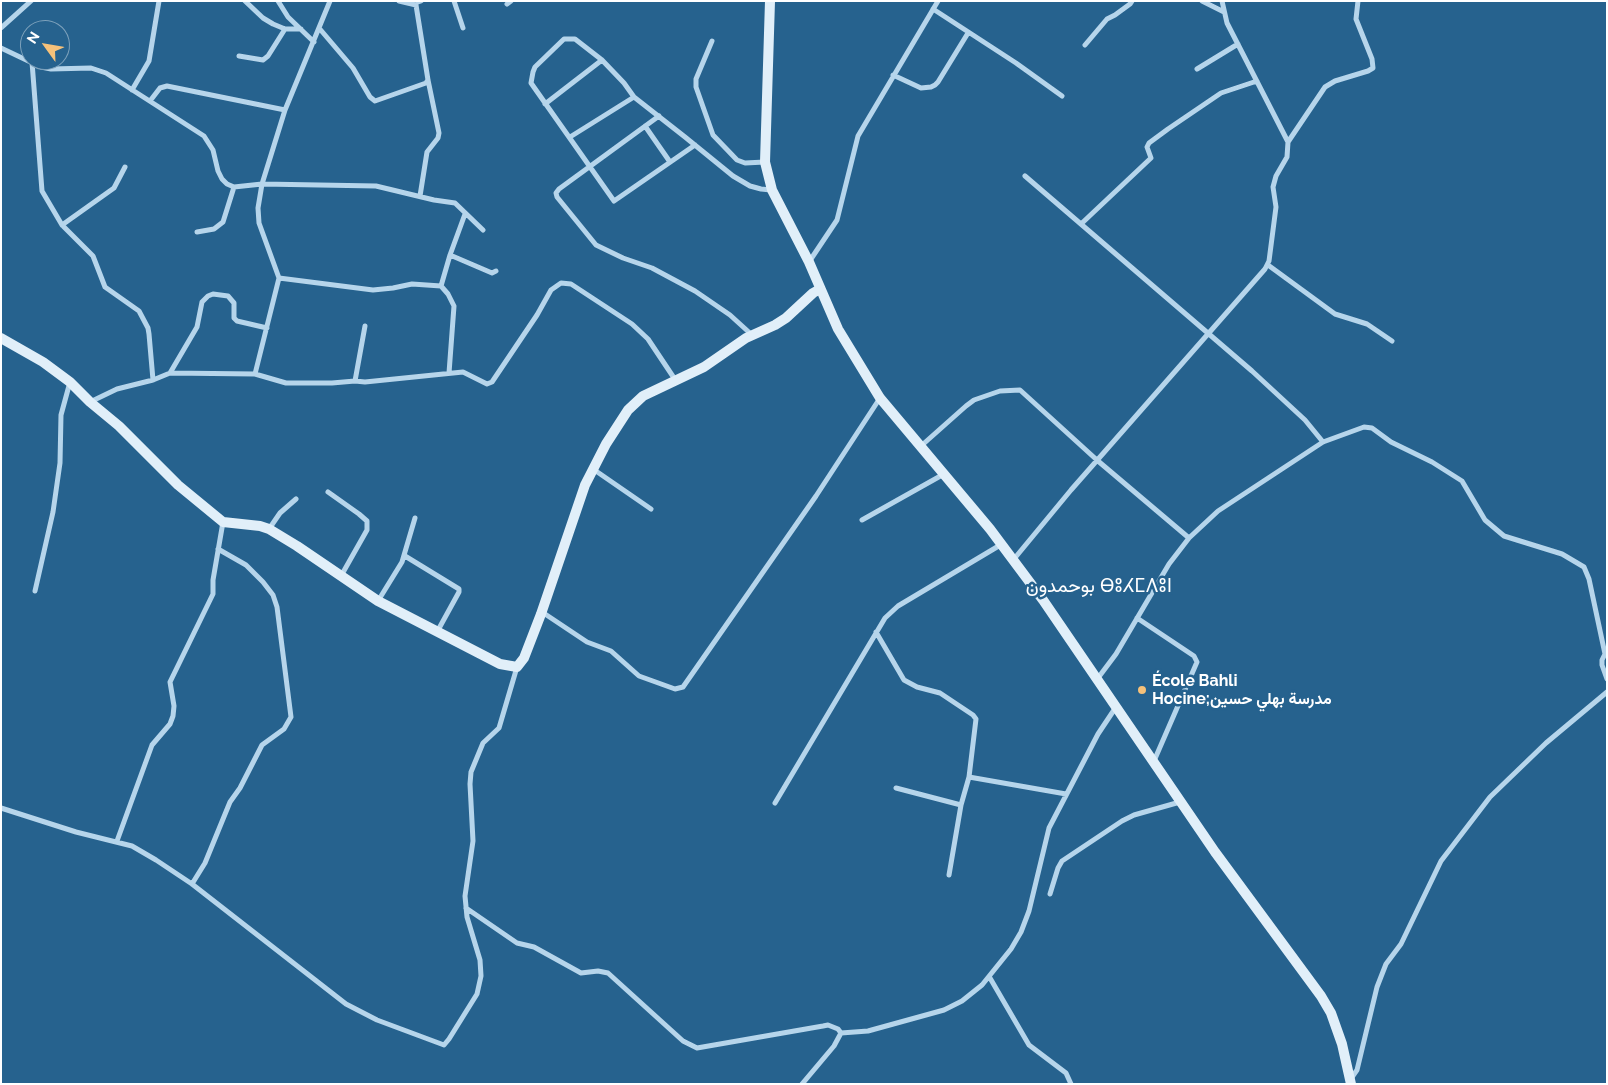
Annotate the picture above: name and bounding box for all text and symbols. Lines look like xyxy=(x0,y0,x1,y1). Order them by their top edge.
north arrow xyxy=(20,20,70,70)
text: N xyxy=(24,29,43,46)
district label: بوحمدون ⴱⵓⵃⵎⴷⵓⵏ xyxy=(1026,575,1172,597)
place label: École Bahli Hocine;مدرسة بهلي حسين xyxy=(1152,671,1332,709)
marker: École Bahli Hocine;مدرسة بهلي حسين xyxy=(1136,684,1148,696)

